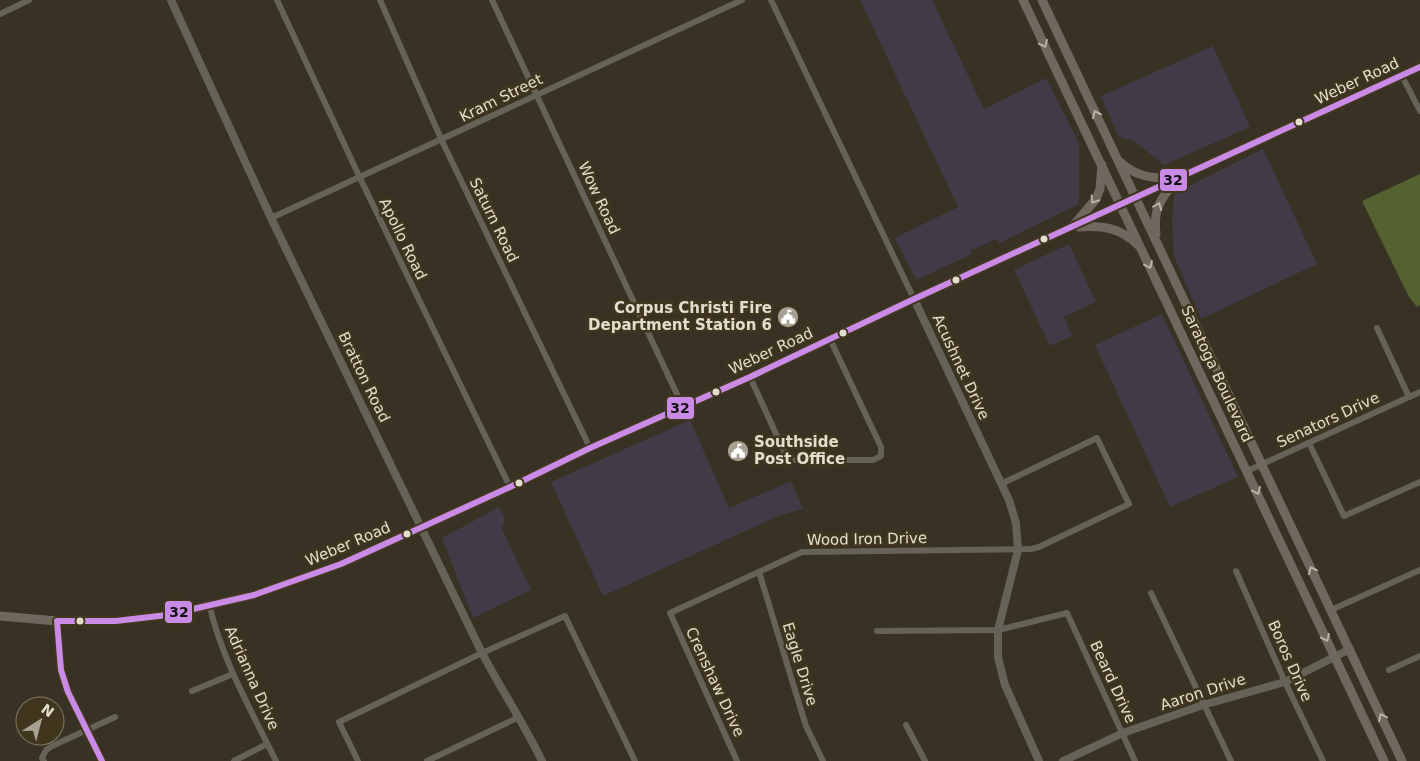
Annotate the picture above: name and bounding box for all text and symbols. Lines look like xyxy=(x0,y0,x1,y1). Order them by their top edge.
one-way arrow xyxy=(1038,39,1049,48)
street label: Weber Road xyxy=(1312,54,1402,108)
street label: Kram Street xyxy=(457,70,546,126)
one-way arrow xyxy=(1092,110,1102,119)
unlabelled marker xyxy=(1294,117,1304,127)
street label: Wow Road xyxy=(574,159,624,237)
line badge: 32 xyxy=(1159,168,1188,192)
text: 32 xyxy=(1163,172,1183,188)
street label: Saturn Road xyxy=(466,175,522,265)
one-way arrow xyxy=(1091,194,1101,203)
street label: Apollo Road xyxy=(375,195,431,283)
one-way arrow xyxy=(1152,202,1162,211)
unlabelled marker xyxy=(1039,234,1049,244)
one-way arrow xyxy=(1143,260,1154,269)
unlabelled marker xyxy=(951,275,961,285)
place label: Corpus Christi Fire Department Station 6 xyxy=(588,299,772,334)
street label: Saratoga Boulevard xyxy=(1177,303,1257,445)
public building icon: Corpus Christi Fire Department Station 6 xyxy=(776,305,800,329)
street label: Acushnet Drive xyxy=(929,311,993,423)
street label: Weber Road xyxy=(726,324,816,378)
unlabelled marker xyxy=(838,328,848,338)
street label: Bratton Road xyxy=(334,329,394,425)
unlabelled marker xyxy=(711,387,721,397)
street label: Senators Drive xyxy=(1274,388,1382,452)
line badge: 32 xyxy=(666,396,695,420)
text: 32 xyxy=(670,400,690,416)
place label: Southside Post Office xyxy=(754,433,845,468)
public building icon: Southside Post Office xyxy=(726,439,750,463)
unlabelled marker xyxy=(514,478,524,488)
one-way arrow xyxy=(1250,486,1261,495)
street label: Weber Road xyxy=(303,518,393,570)
unlabelled marker xyxy=(402,529,412,539)
street label: Wood Iron Drive xyxy=(807,529,927,549)
one-way arrow xyxy=(1308,566,1318,575)
line badge: 32 xyxy=(164,600,193,624)
text: 32 xyxy=(169,604,189,620)
unlabelled marker xyxy=(75,616,85,626)
street label: Boros Drive xyxy=(1264,618,1316,704)
street label: Eagle Drive xyxy=(779,620,821,708)
street label: Adrianna Drive xyxy=(221,623,283,733)
street label: Crenshaw Drive xyxy=(682,624,748,740)
one-way arrow xyxy=(1320,633,1330,642)
street label: Beard Drive xyxy=(1086,638,1140,726)
street label: Aaron Drive xyxy=(1158,670,1248,714)
north arrow xyxy=(15,696,65,746)
text: N xyxy=(38,701,57,720)
one-way arrow xyxy=(1377,713,1388,722)

